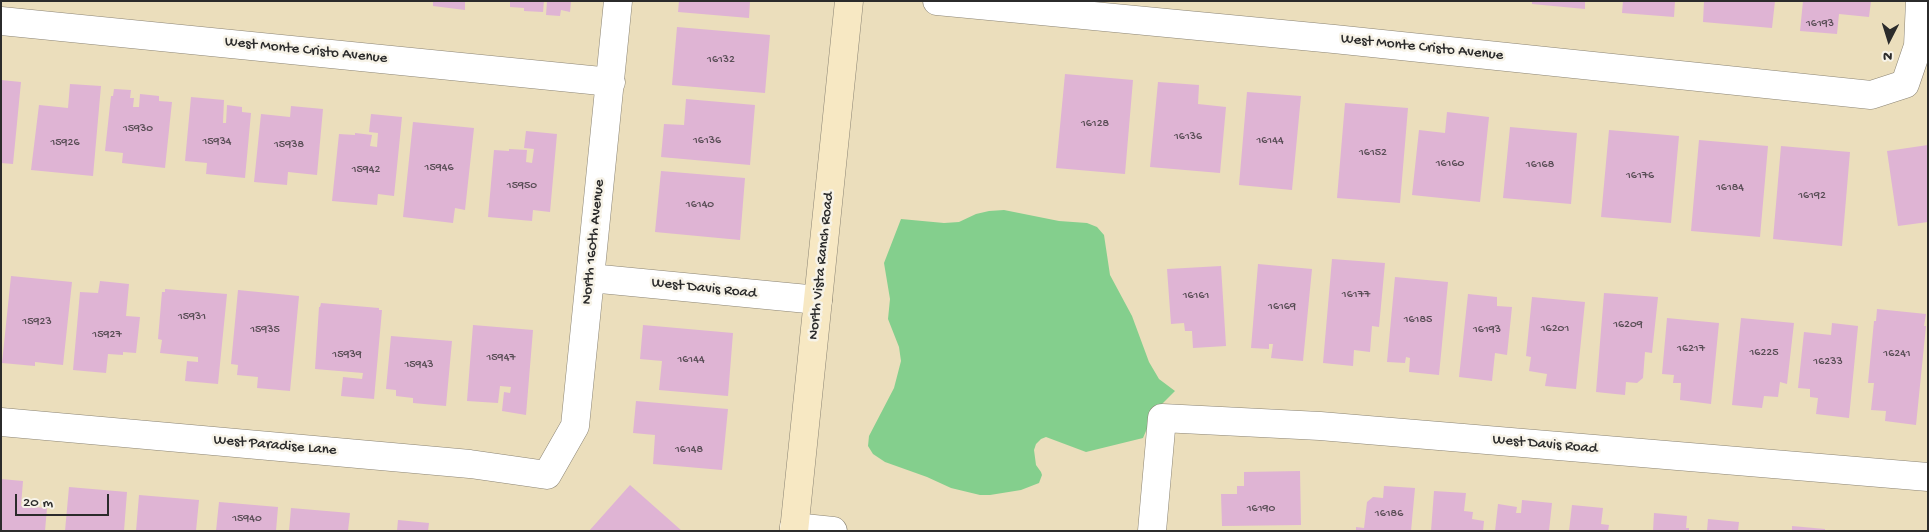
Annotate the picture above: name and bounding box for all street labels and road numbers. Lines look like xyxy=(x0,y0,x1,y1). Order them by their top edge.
street label: West Monte Cristo Avenue xyxy=(1340,31,1504,65)
street label: West Monte Cristo Avenue xyxy=(224,34,388,68)
street label: North 160th Avenue xyxy=(578,179,610,305)
street label: North Vista Ranch Road xyxy=(805,191,839,341)
street label: West Davis Road xyxy=(651,275,757,303)
street label: West Davis Road xyxy=(1492,431,1598,459)
street label: West Paradise Lane xyxy=(213,432,337,460)

